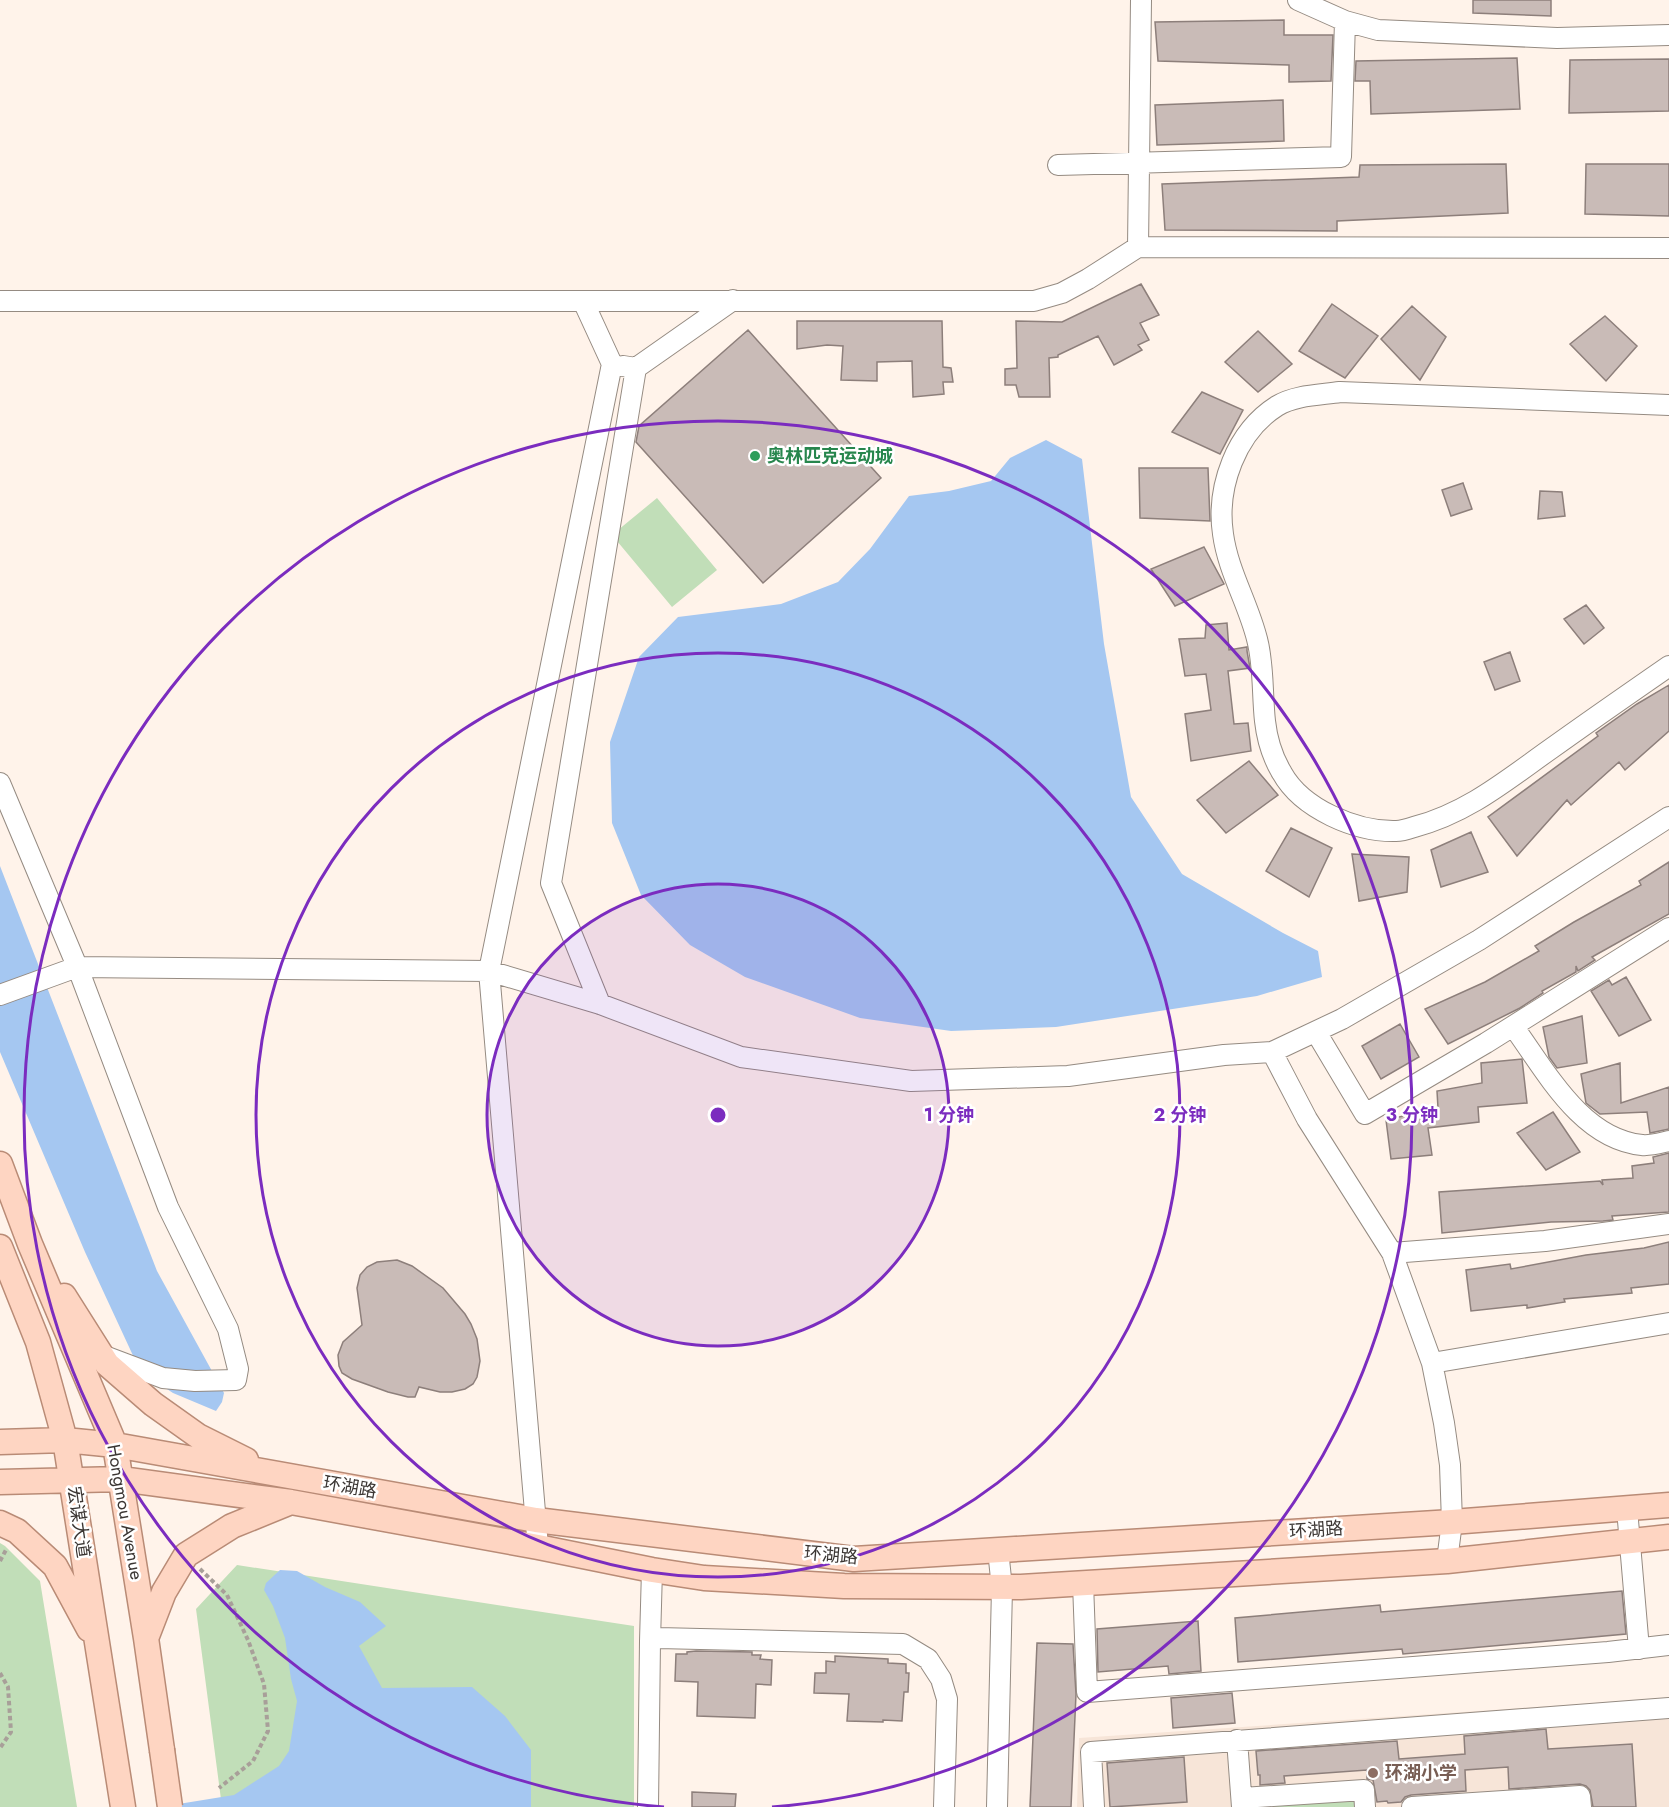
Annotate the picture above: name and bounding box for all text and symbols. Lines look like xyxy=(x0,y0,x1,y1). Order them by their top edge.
place label: 奥林匹克运动城 xyxy=(767,443,893,469)
marker: 奥林匹克运动城 xyxy=(748,449,762,463)
text: 1 分钟 xyxy=(924,1102,974,1128)
text: 2 分钟 xyxy=(1153,1102,1207,1128)
text: 3 分钟 xyxy=(1386,1102,1438,1128)
centre of rings xyxy=(708,1105,728,1125)
street label: Hongmou Avenue xyxy=(100,1442,150,1582)
street label: 环湖路 xyxy=(321,1470,379,1504)
street label: 宏谋大道 xyxy=(61,1485,97,1559)
street label: 环湖路 xyxy=(1288,1515,1344,1545)
street label: 环湖路 xyxy=(803,1540,859,1570)
place label: 环湖小学 xyxy=(1385,1760,1457,1786)
marker: 环湖小学 xyxy=(1366,1766,1380,1780)

